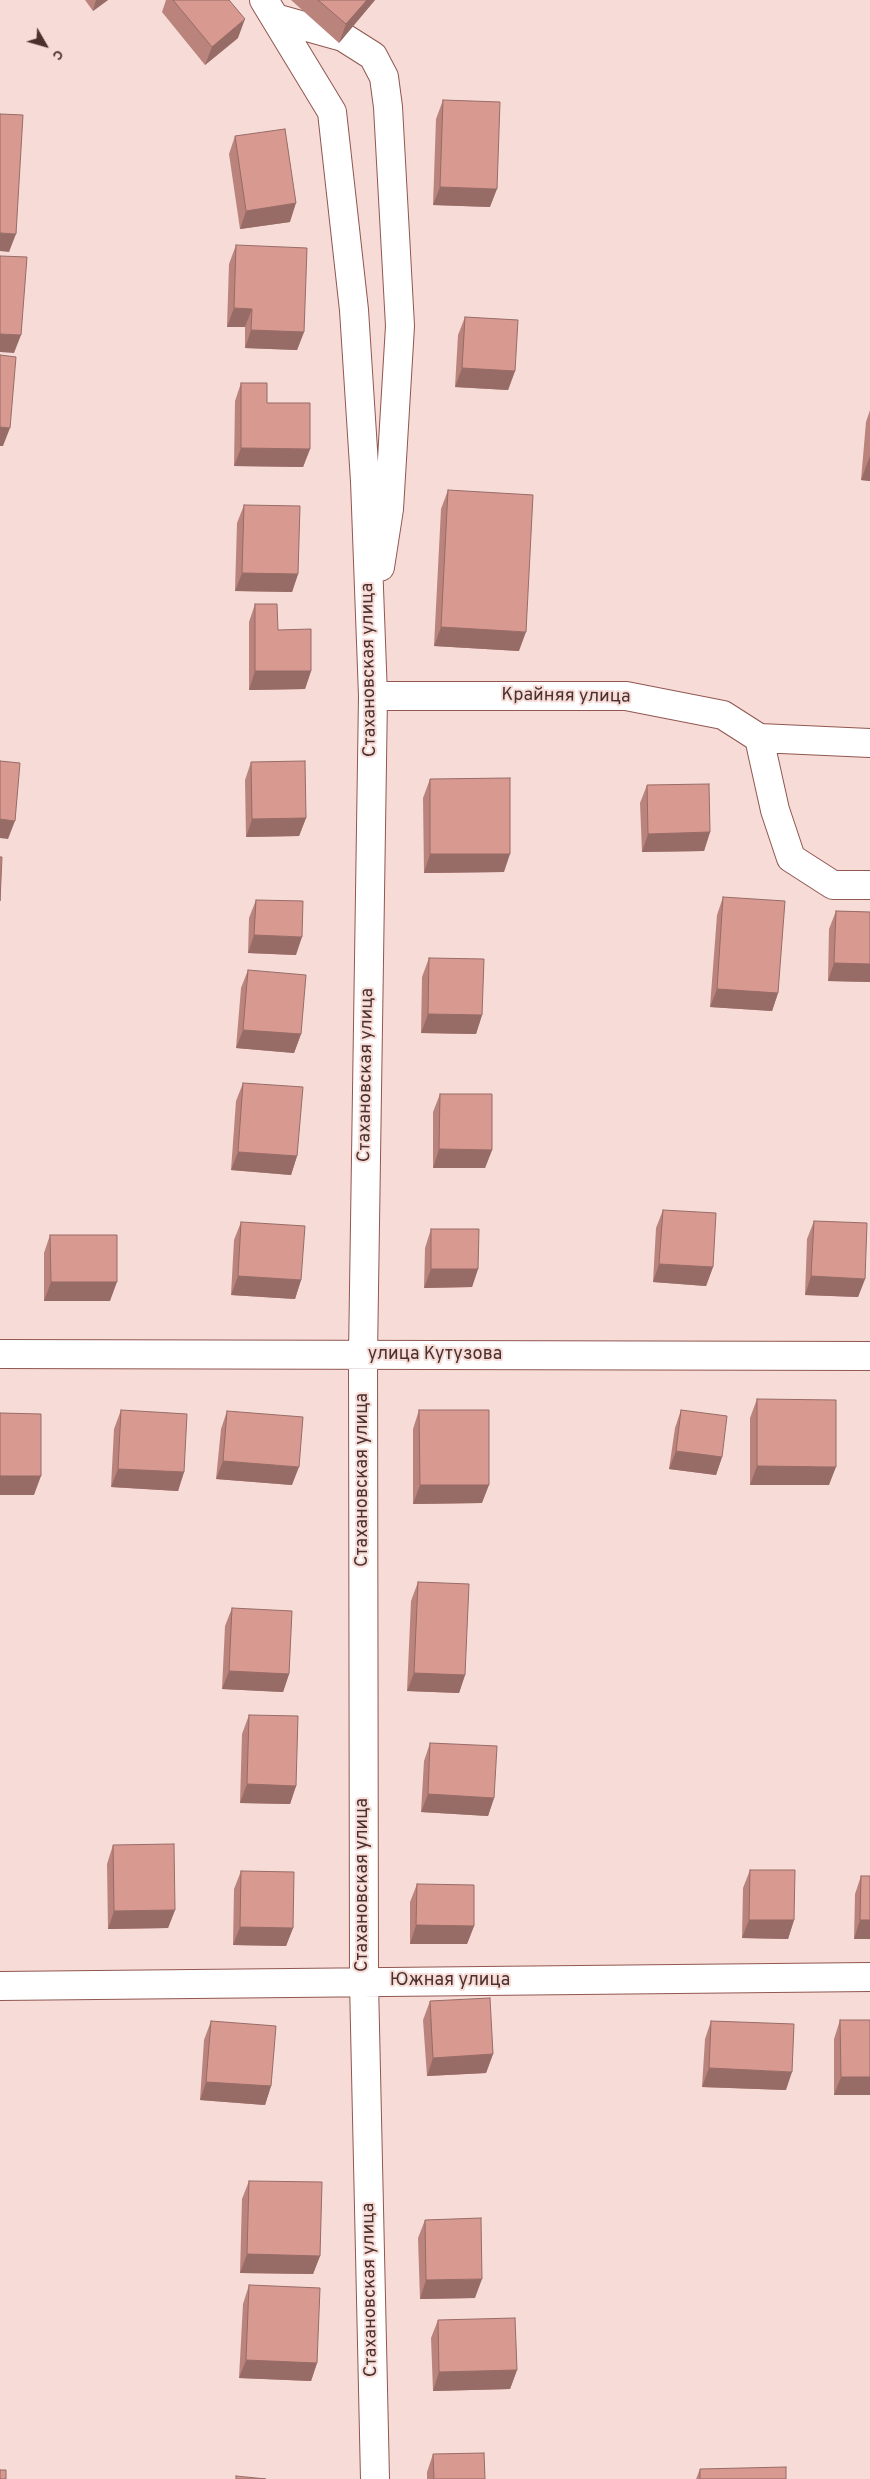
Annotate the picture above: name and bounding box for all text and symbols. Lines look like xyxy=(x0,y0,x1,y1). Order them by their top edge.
north arrow xyxy=(20,20,70,70)
text: С xyxy=(48,46,67,63)
street label: Стахановская улица xyxy=(358,583,382,757)
street label: Крайняя улица xyxy=(501,685,631,709)
street label: Стахановская улица xyxy=(355,988,379,1162)
street label: улица Кутузова xyxy=(368,1344,502,1366)
street label: Стахановская улица xyxy=(352,1393,374,1567)
street label: Стахановская улица xyxy=(352,1798,374,1972)
street label: Южная улица xyxy=(390,1970,510,1992)
street label: Стахановская улица xyxy=(359,2203,383,2377)

